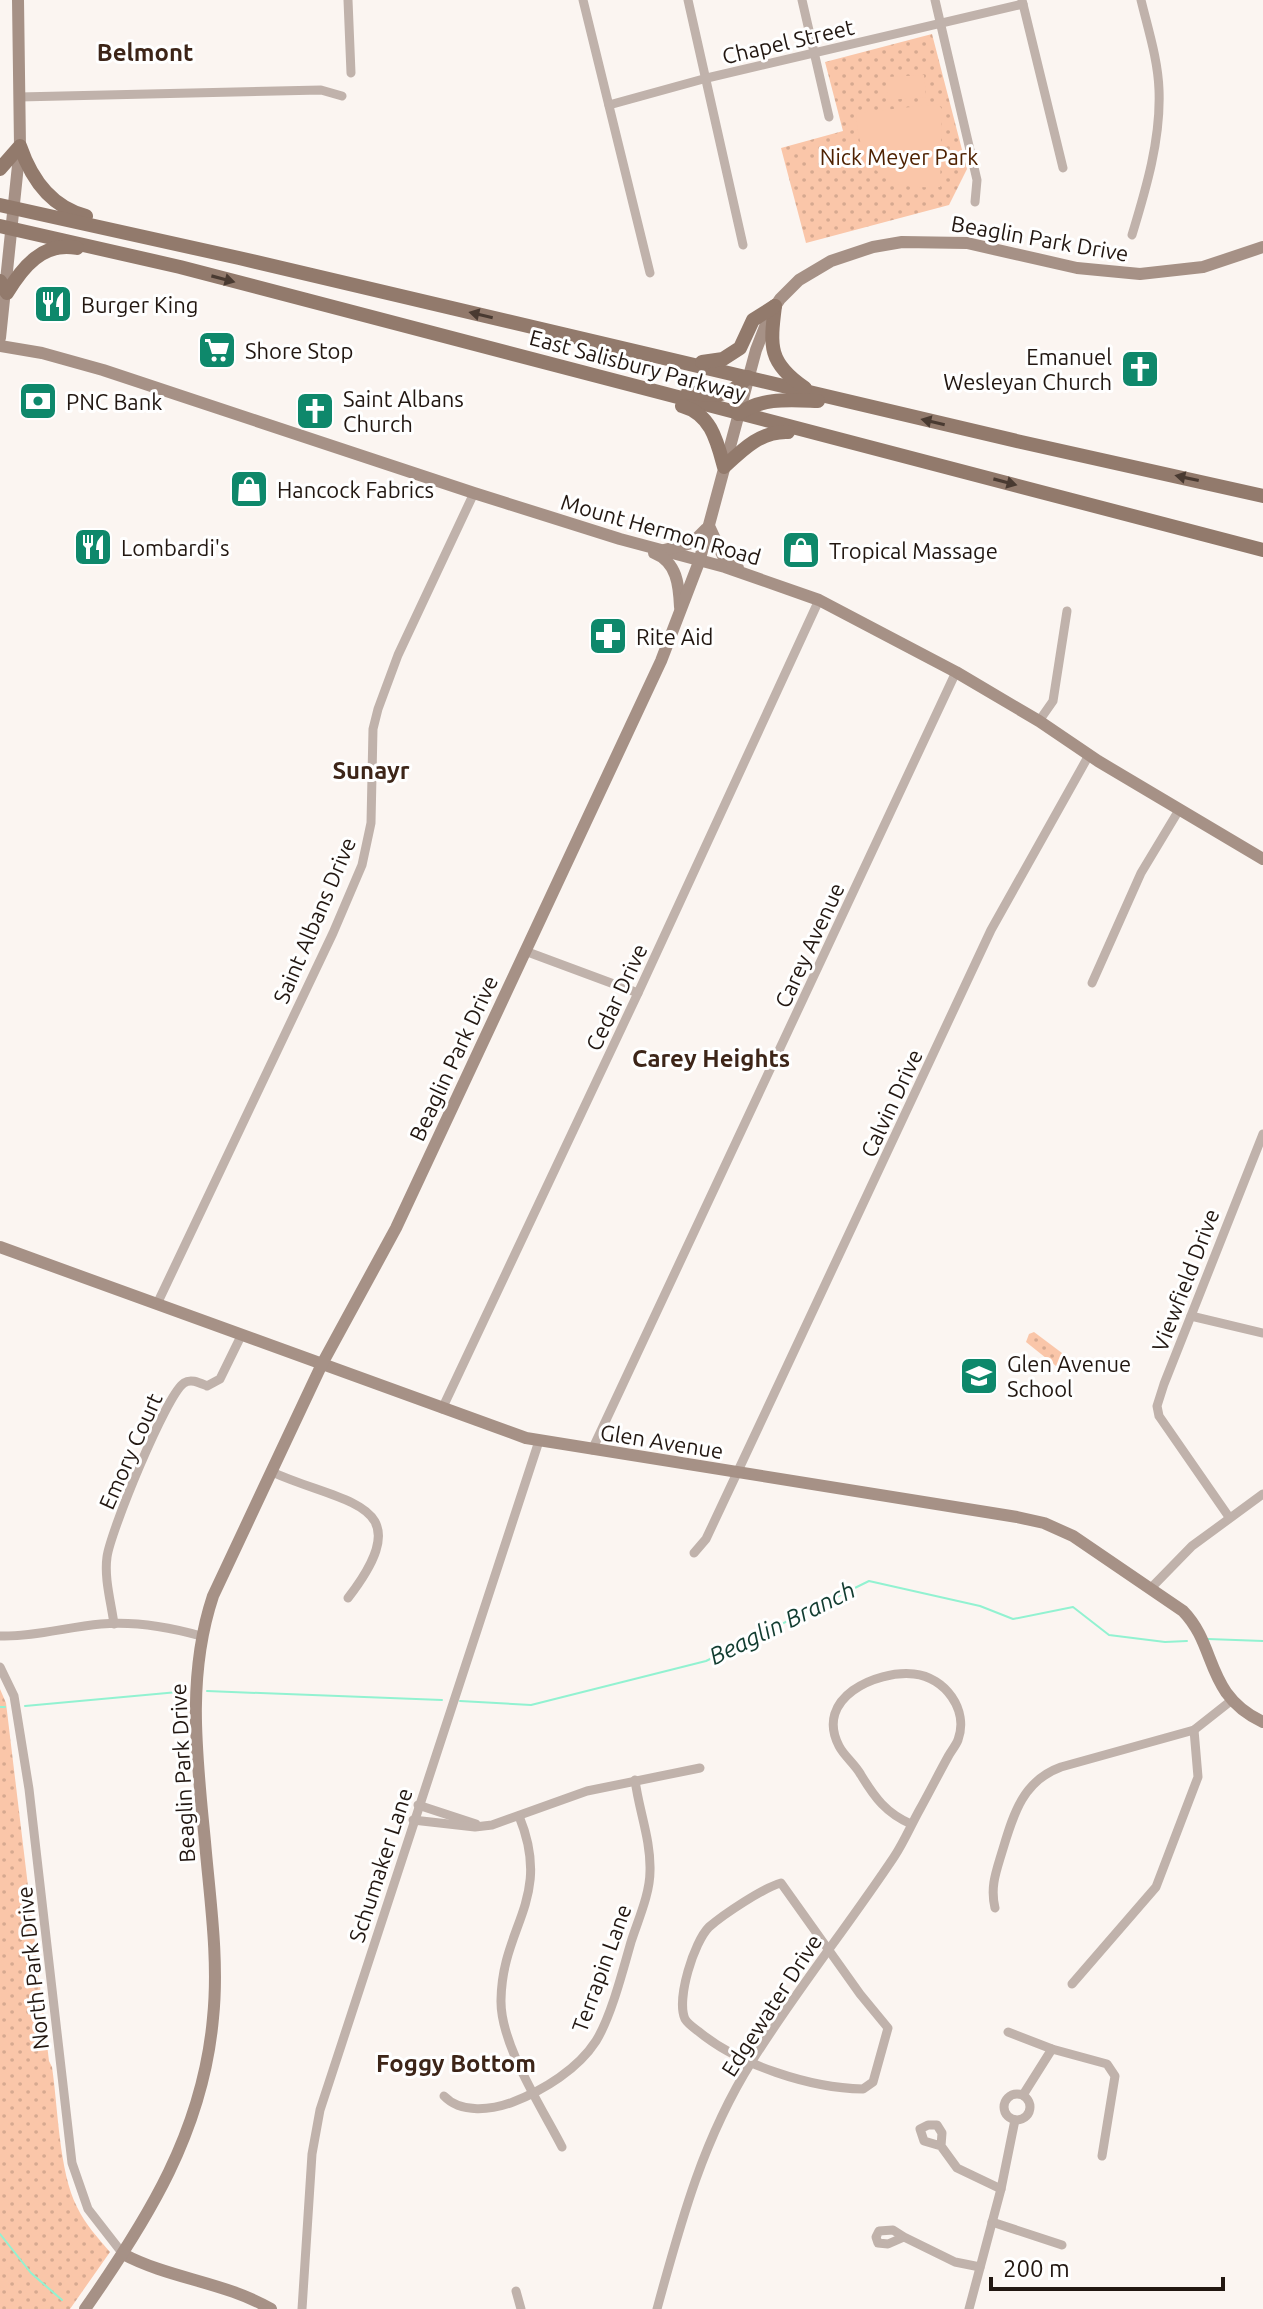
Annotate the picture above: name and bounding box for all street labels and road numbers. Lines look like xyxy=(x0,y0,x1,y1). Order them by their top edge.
street label: Chapel Street xyxy=(720,14,857,68)
street label: Beaglin Park Drive xyxy=(949,210,1131,266)
street label: East Salisbury Parkway xyxy=(527,324,749,406)
street label: Mount Hermon Road xyxy=(558,488,764,570)
street label: Saint Albans Drive xyxy=(268,833,360,1007)
street label: Carey Avenue xyxy=(769,879,849,1011)
street label: Cedar Drive xyxy=(580,940,652,1054)
street label: Beaglin Park Drive xyxy=(404,971,502,1145)
street label: Calvin Drive xyxy=(855,1045,927,1161)
street label: Viewfield Drive xyxy=(1146,1205,1224,1355)
street label: Emory Court xyxy=(93,1389,167,1513)
street label: Glen Avenue xyxy=(599,1419,725,1463)
street label: Beaglin Park Drive xyxy=(165,1683,199,1863)
street label: Schumaker Lane xyxy=(343,1785,417,1945)
street label: North Park Drive xyxy=(11,1885,53,2051)
street label: Terrapin Lane xyxy=(566,1901,636,2035)
street label: Edgewater Drive xyxy=(716,1929,826,2081)

